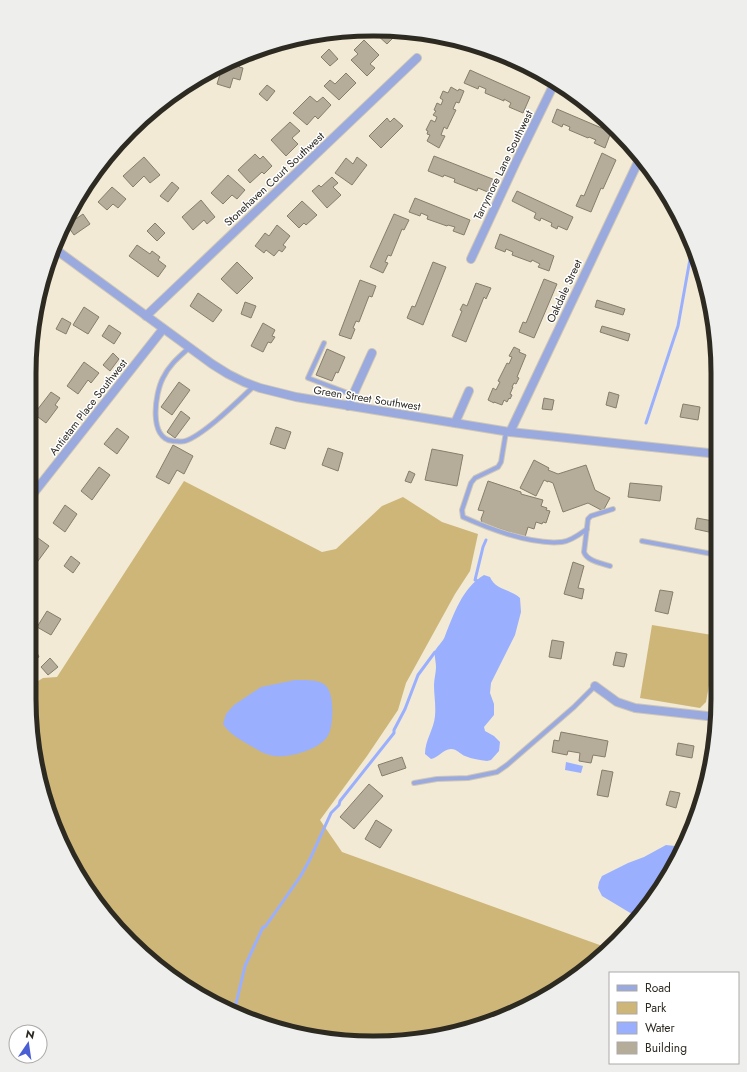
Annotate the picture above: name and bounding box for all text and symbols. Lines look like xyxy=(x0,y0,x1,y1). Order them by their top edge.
street label: Tarrymore Lane Southwest xyxy=(469,107,537,223)
street label: Stonehaven Court Southwest xyxy=(220,128,328,230)
street label: Oakdale Street xyxy=(542,256,586,325)
street label: Antietam Place Southwest xyxy=(45,355,131,459)
street label: Green Street Southwest xyxy=(312,382,422,414)
legend xyxy=(609,972,739,1064)
text: Road xyxy=(645,979,671,997)
text: Park xyxy=(645,999,667,1017)
text: Water xyxy=(645,1019,676,1037)
north arrow xyxy=(8,1024,48,1064)
text: N xyxy=(24,1025,36,1043)
text: Building xyxy=(645,1039,687,1057)

